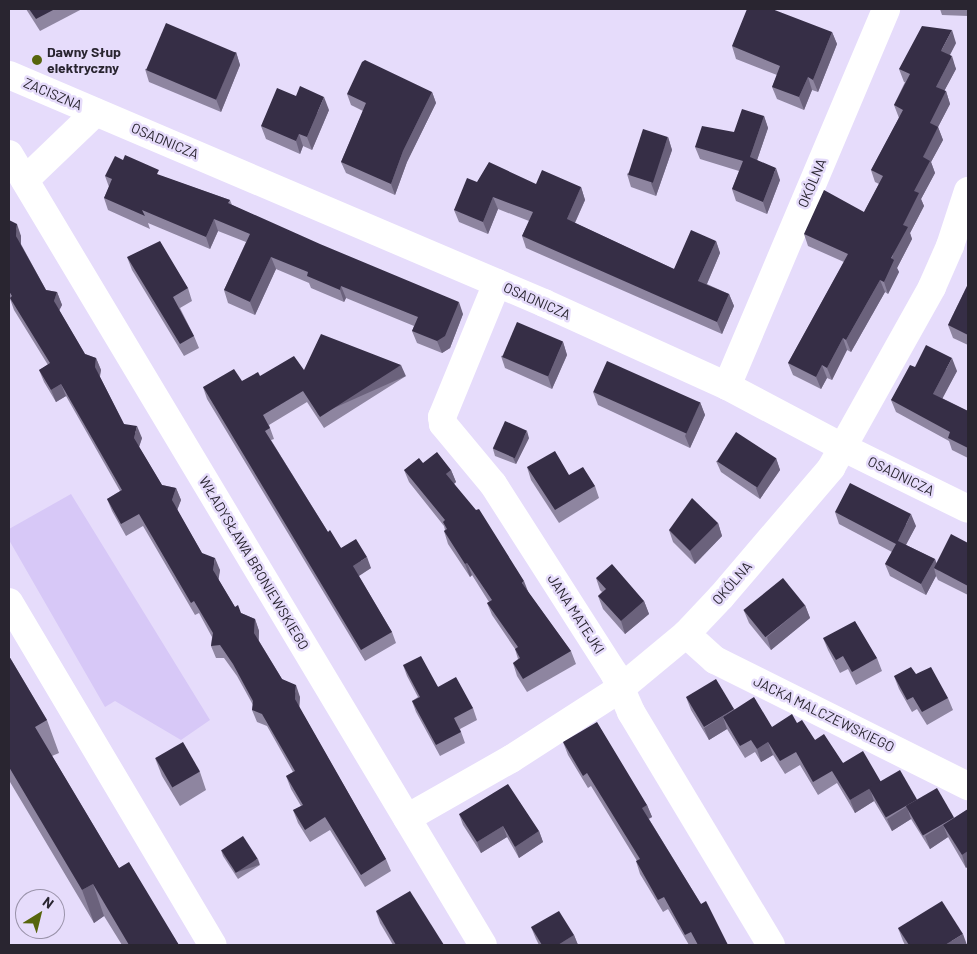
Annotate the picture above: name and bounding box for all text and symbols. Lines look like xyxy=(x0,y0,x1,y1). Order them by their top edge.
place label: Dawny Słup elektryczny xyxy=(47,44,121,76)
marker: Dawny Słup elektryczny xyxy=(31,54,43,66)
street label: ZACISZNA xyxy=(21,74,85,114)
street label: OSADNICZA xyxy=(129,119,201,163)
street label: OKÓLNA xyxy=(794,156,830,210)
street label: OSADNICZA xyxy=(501,279,573,323)
street label: OSADNICZA xyxy=(865,453,937,499)
street label: WŁADYSŁAWA BRONIEWSKIEGO xyxy=(195,473,313,653)
street label: OKÓLNA xyxy=(709,558,755,608)
street label: JANA MATEJKI xyxy=(544,571,608,657)
street label: JACKA MALCZEWSKIEGO xyxy=(751,673,897,755)
north arrow xyxy=(15,889,65,939)
text: N xyxy=(40,893,57,912)

